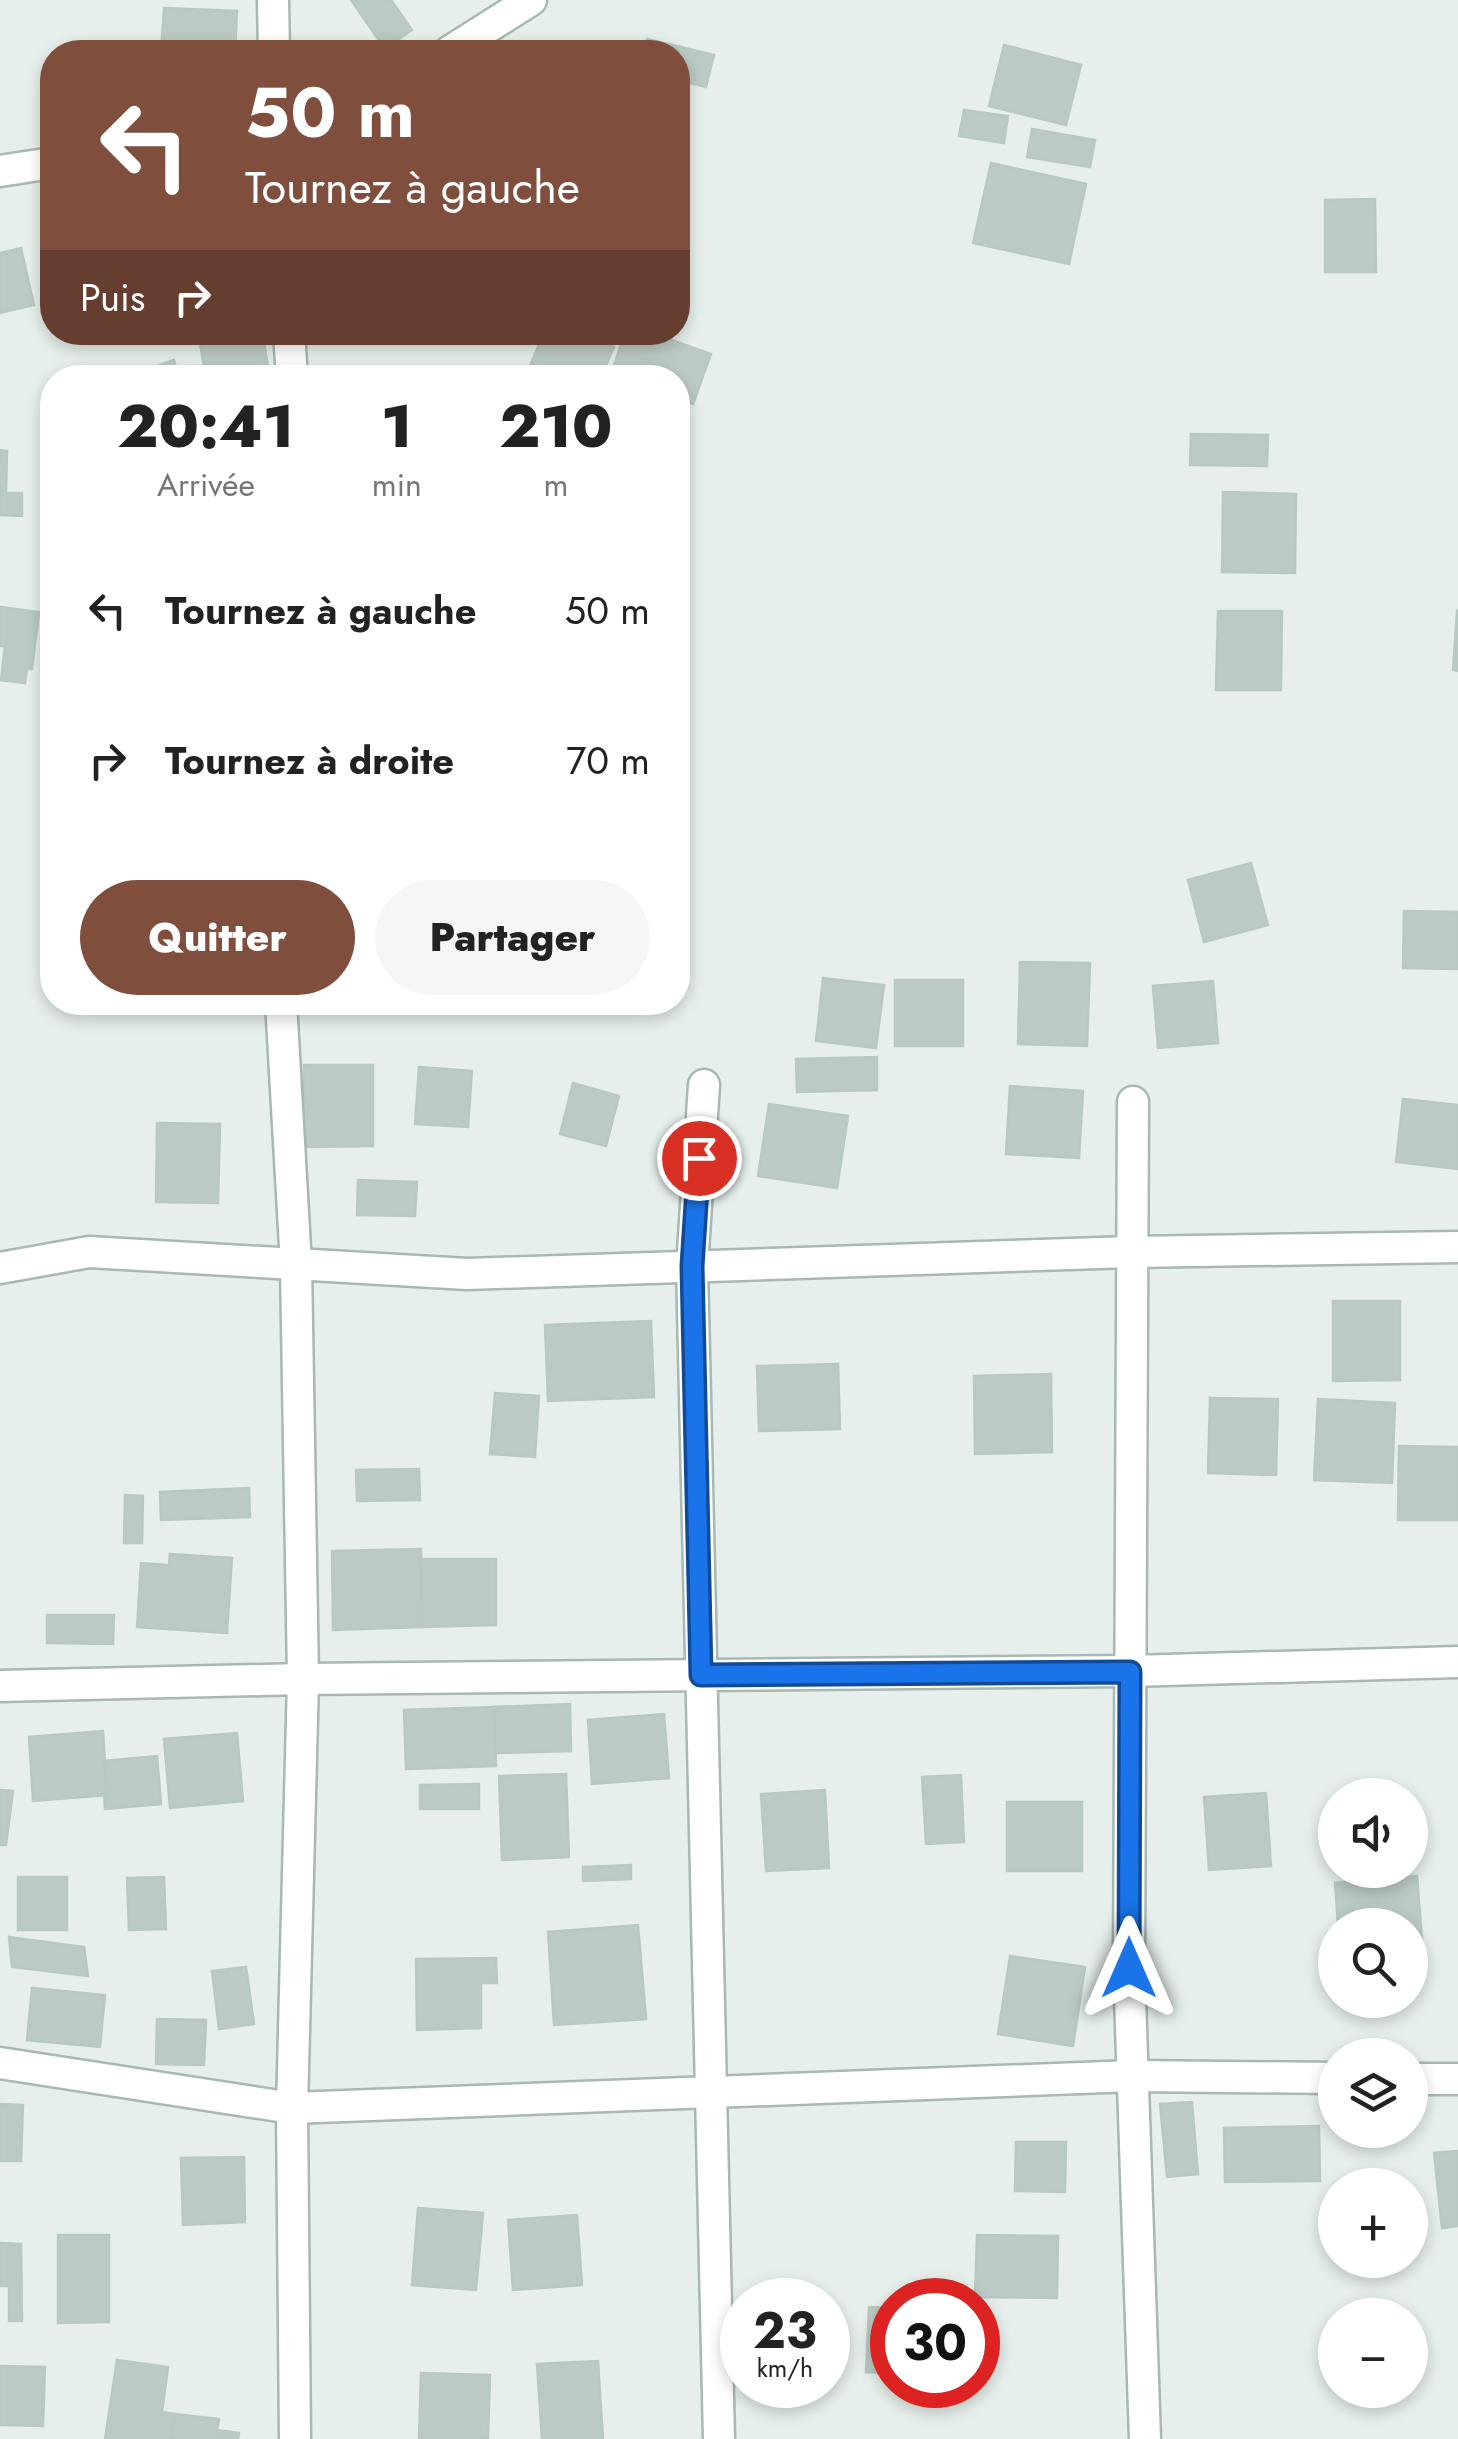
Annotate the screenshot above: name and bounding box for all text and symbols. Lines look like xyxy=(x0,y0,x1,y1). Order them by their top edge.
text: 50 m xyxy=(245,62,415,163)
icon: left xyxy=(80,80,210,210)
text: Tournez à gauche xyxy=(245,155,580,220)
text: Puis xyxy=(80,270,145,325)
icon: right xyxy=(165,270,220,325)
text: 20:41 xyxy=(117,383,294,470)
text: 1 xyxy=(381,383,413,470)
text: 210 xyxy=(499,383,613,470)
text: Arrivée xyxy=(157,462,255,508)
text: min xyxy=(372,462,422,508)
text: m xyxy=(543,462,568,508)
icon: left xyxy=(80,583,135,638)
text: Tournez à gauche xyxy=(165,583,476,638)
text: 50 m xyxy=(565,583,650,638)
icon: right xyxy=(80,733,135,788)
text: Tournez à droite xyxy=(165,733,454,788)
text: 70 m xyxy=(566,733,650,788)
button: Quitter xyxy=(80,880,355,995)
button: Partager xyxy=(375,880,650,995)
pin xyxy=(657,1116,742,1201)
icon: arrive xyxy=(672,1131,727,1186)
map controls xyxy=(1318,1778,1428,2408)
button: sound xyxy=(1318,1778,1428,1888)
button: search xyxy=(1318,1908,1428,2018)
position arrow xyxy=(1077,1916,1181,2020)
button: layers xyxy=(1318,2038,1428,2148)
button: + xyxy=(1318,2168,1428,2278)
speed limit sign: 30 xyxy=(870,2278,1000,2408)
text: 23 xyxy=(753,2294,817,2367)
button: − xyxy=(1318,2298,1428,2408)
text: km/h xyxy=(757,2350,813,2386)

